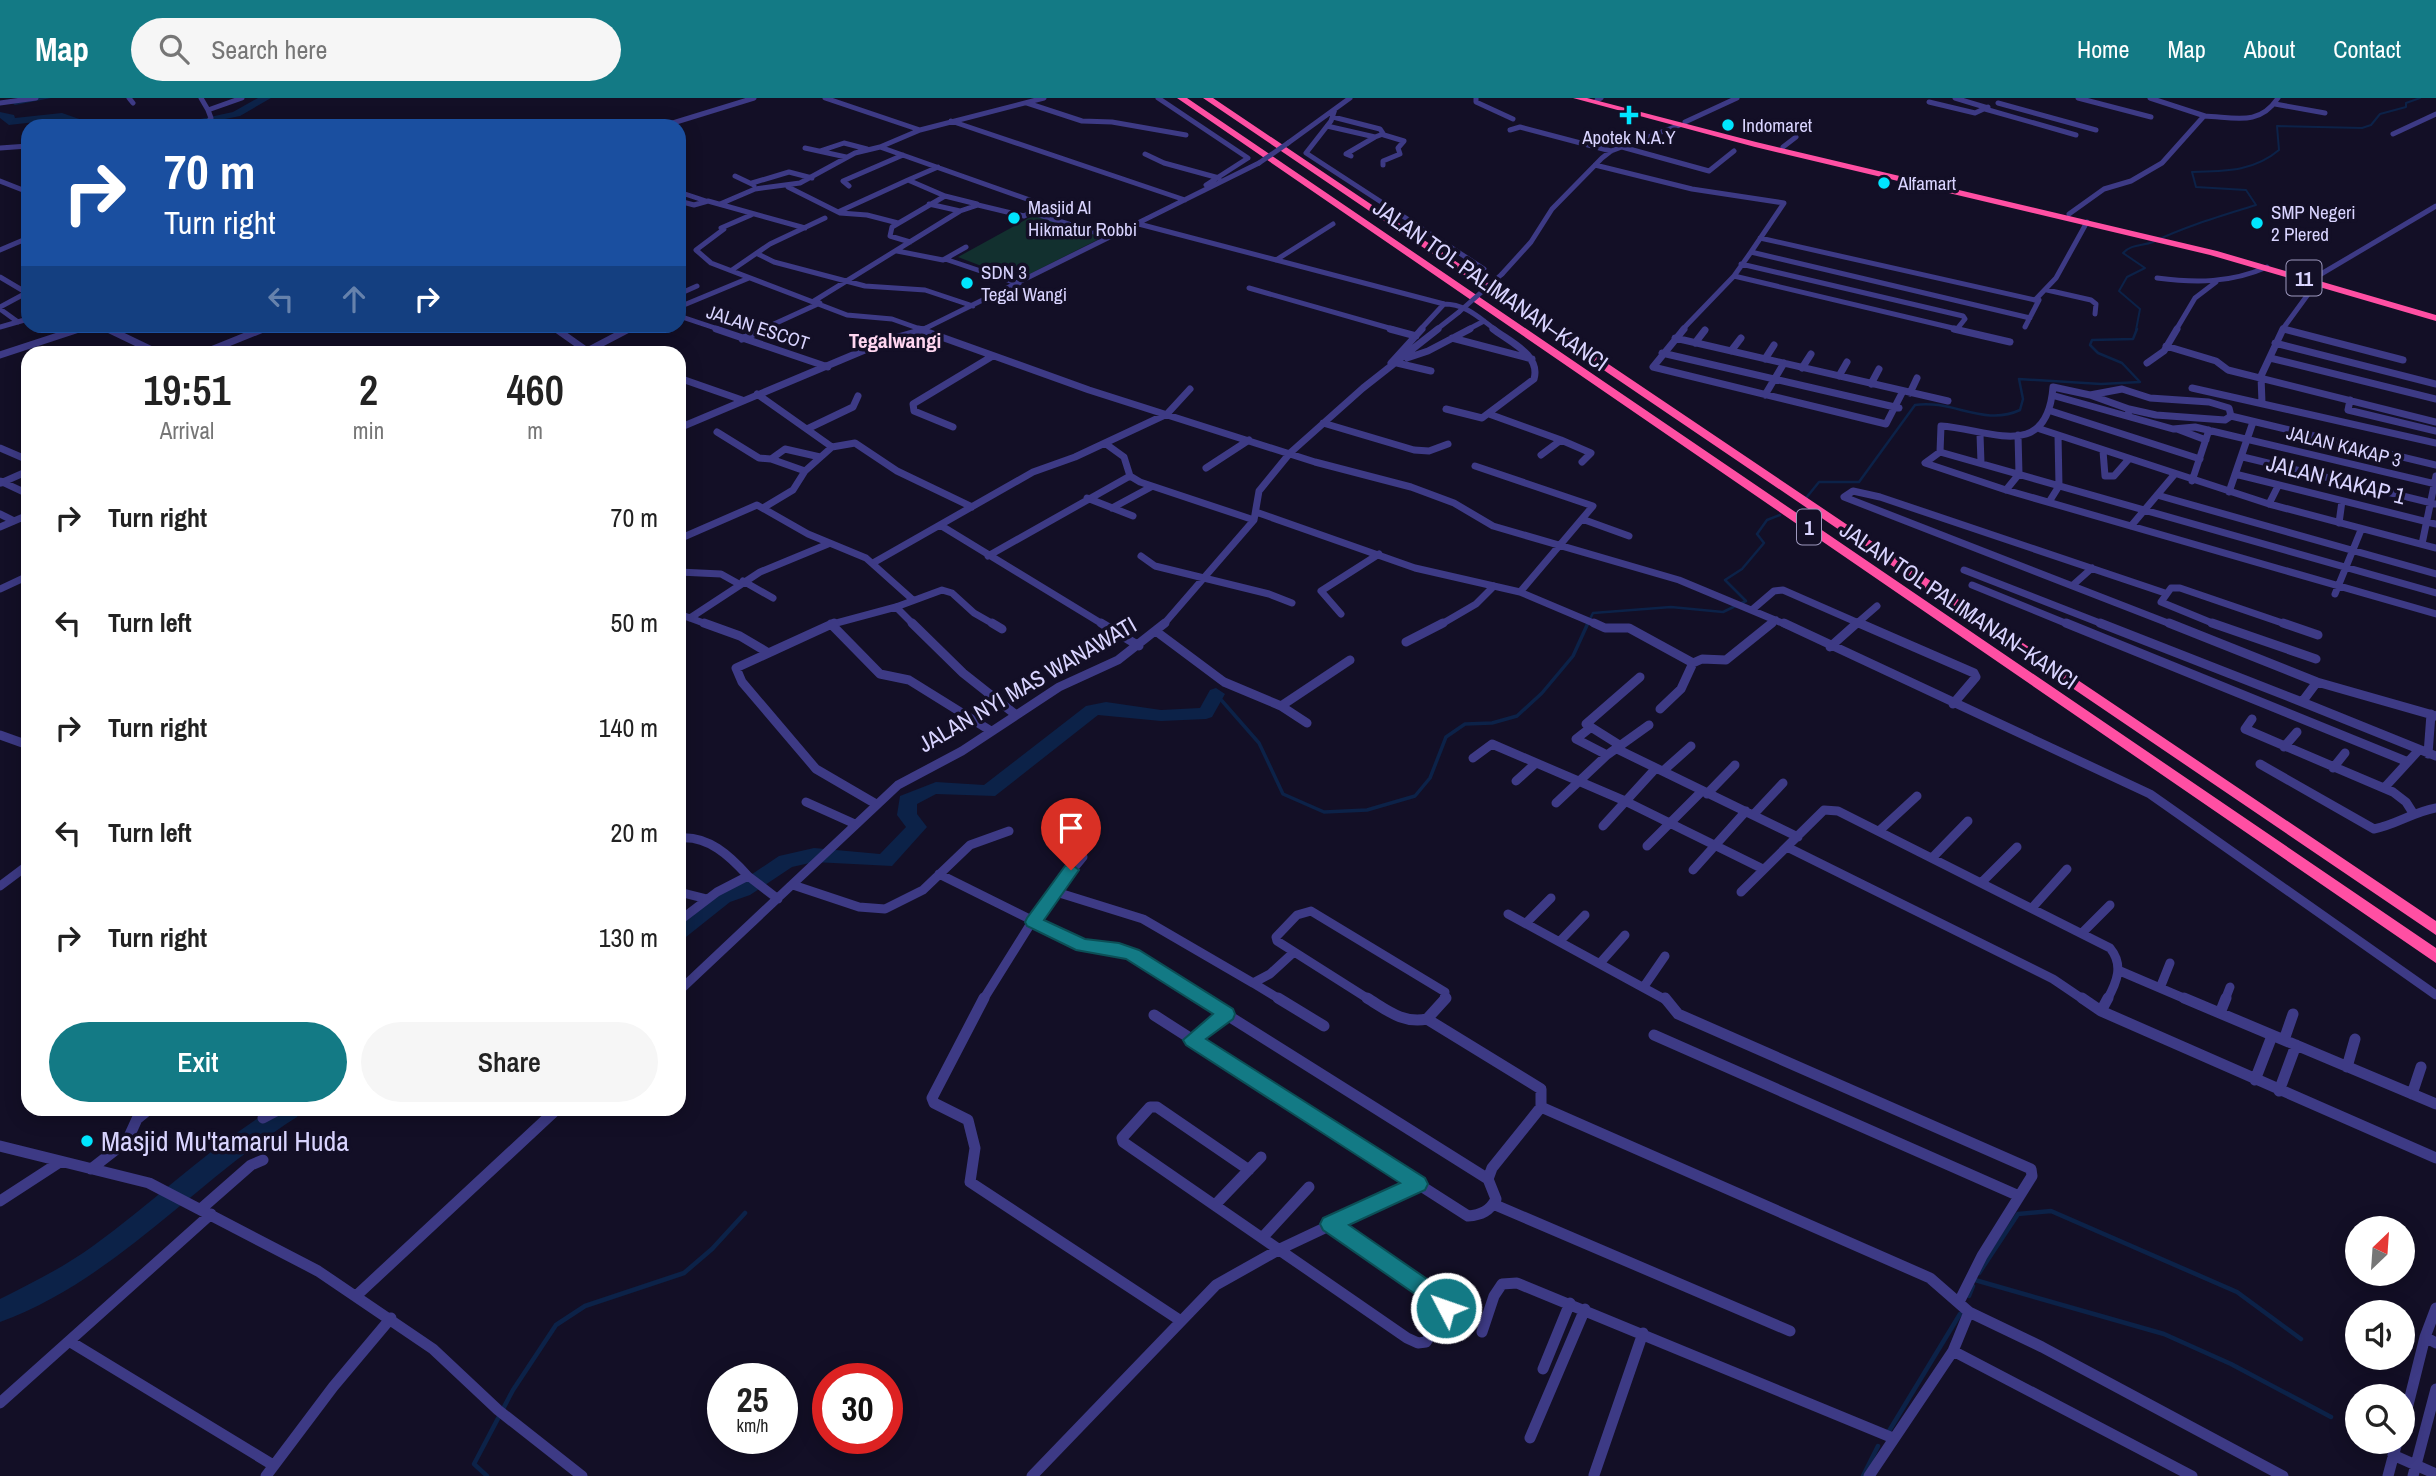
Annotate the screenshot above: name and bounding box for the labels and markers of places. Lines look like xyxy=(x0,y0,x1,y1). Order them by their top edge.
marker: Apotek N.A.Y xyxy=(1621,107,1637,123)
place label: Indomaret xyxy=(1742,112,1813,138)
marker: Indomaret xyxy=(1720,117,1736,133)
place label: Apotek N.A.Y xyxy=(1581,124,1676,150)
place label: Alfamart xyxy=(1897,170,1957,196)
marker: Alfamart xyxy=(1876,175,1892,191)
place label: Masjid Al Hikmatur Robbi xyxy=(1028,194,1137,242)
place label: SMP Negeri 2 Plered xyxy=(2271,199,2356,247)
marker: Masjid Al Hikmatur Robbi xyxy=(1006,210,1022,226)
marker: SMP Negeri 2 Plered xyxy=(2249,215,2265,231)
place label: SDN 3 Tegal Wangi xyxy=(981,259,1067,307)
marker: SDN 3 Tegal Wangi xyxy=(959,275,975,291)
pin xyxy=(1041,798,1101,870)
place label: Masjid Mu'tamarul Huda xyxy=(101,1122,349,1160)
marker: Masjid Mu'tamarul Huda xyxy=(79,1133,95,1149)

